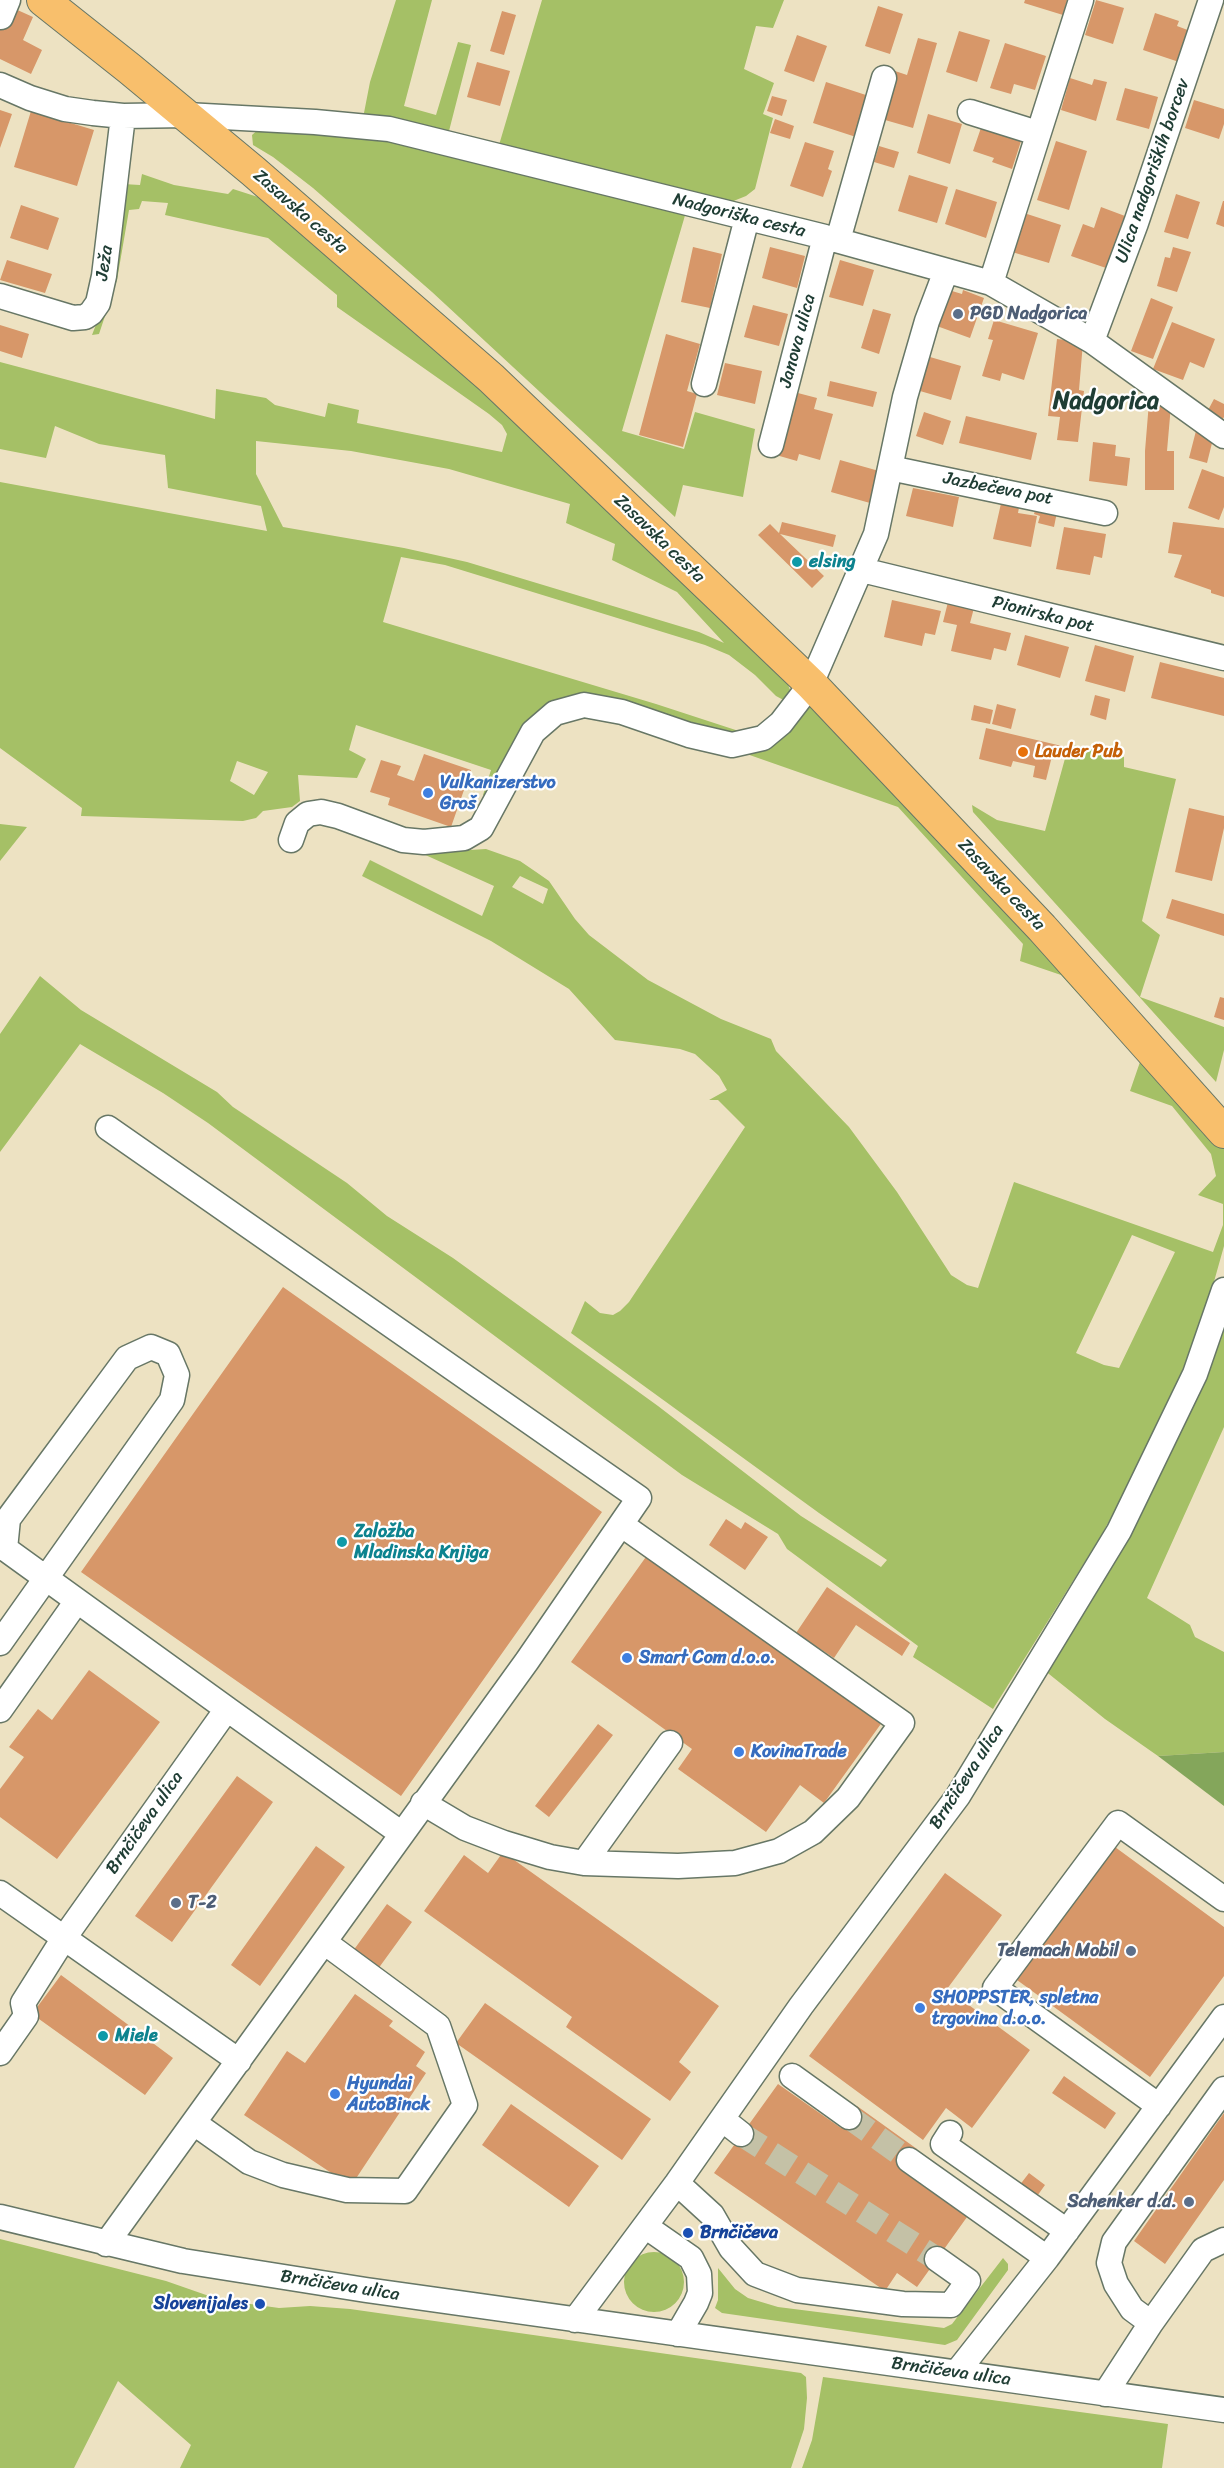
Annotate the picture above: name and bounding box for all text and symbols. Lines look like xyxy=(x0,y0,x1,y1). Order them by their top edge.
street label: Ulica nadgoriških borcev xyxy=(1111,76,1195,266)
street label: Zasavska cesta xyxy=(248,165,352,259)
street label: Nadgoriška cesta xyxy=(670,189,808,243)
street label: Ježa xyxy=(92,244,118,282)
street label: Janova ulica xyxy=(775,292,821,390)
place label: PGD Nadgorica xyxy=(970,303,1087,325)
marker: PGD Nadgorica xyxy=(951,307,965,321)
district label: Nadgorica xyxy=(1053,388,1159,416)
street label: Jazbečeva pot xyxy=(941,468,1055,510)
street label: Zasavska cesta xyxy=(609,490,709,588)
place label: elsing xyxy=(809,551,855,573)
marker: elsing xyxy=(790,555,804,569)
street label: Pionirska pot xyxy=(990,592,1096,638)
place label: Lauder Pub xyxy=(1035,741,1123,763)
marker: Lauder Pub xyxy=(1016,745,1030,759)
place label: Vulkanizerstvo Groš xyxy=(440,772,556,814)
marker: Vulkanizerstvo Groš xyxy=(421,786,435,800)
street label: Zasavska cesta xyxy=(953,834,1049,936)
place label: Založba Mladinska Knjiga xyxy=(354,1521,488,1564)
marker: Založba Mladinska Knjiga xyxy=(335,1535,349,1549)
place label: Smart Com d.o.o. xyxy=(639,1647,775,1669)
marker: Smart Com d.o.o. xyxy=(620,1651,634,1665)
street label: Brnčičeva ulica xyxy=(925,1721,1009,1833)
place label: KovinaTrade xyxy=(751,1741,847,1763)
marker: KovinaTrade xyxy=(732,1745,746,1759)
street label: Brnčičeva ulica xyxy=(102,1767,188,1879)
place label: T-2 xyxy=(188,1892,217,1914)
marker: T-2 xyxy=(169,1896,183,1910)
place label: Telemach Mobil xyxy=(997,1940,1119,1962)
marker: Telemach Mobil xyxy=(1124,1944,1138,1958)
place label: SHOPPSTER, spletna trgovina d.o.o. xyxy=(932,1987,1098,2030)
marker: SHOPPSTER, spletna trgovina d.o.o. xyxy=(913,2001,927,2015)
place label: Miele xyxy=(115,2025,158,2047)
marker: Miele xyxy=(96,2029,110,2043)
place label: Hyundai AutoBinck xyxy=(347,2073,430,2116)
marker: Hyundai AutoBinck xyxy=(328,2087,342,2101)
place label: Schenker d.d. xyxy=(1068,2191,1177,2213)
marker: Schenker d.d. xyxy=(1182,2195,1196,2209)
place label: Brnčičeva xyxy=(700,2222,778,2244)
marker: Brnčičeva xyxy=(681,2226,695,2240)
street label: Brnčičeva ulica xyxy=(279,2266,401,2306)
place label: Slovenijales xyxy=(153,2293,248,2315)
marker: Slovenijales xyxy=(253,2297,267,2311)
street label: Brnčičeva ulica xyxy=(890,2353,1012,2391)

